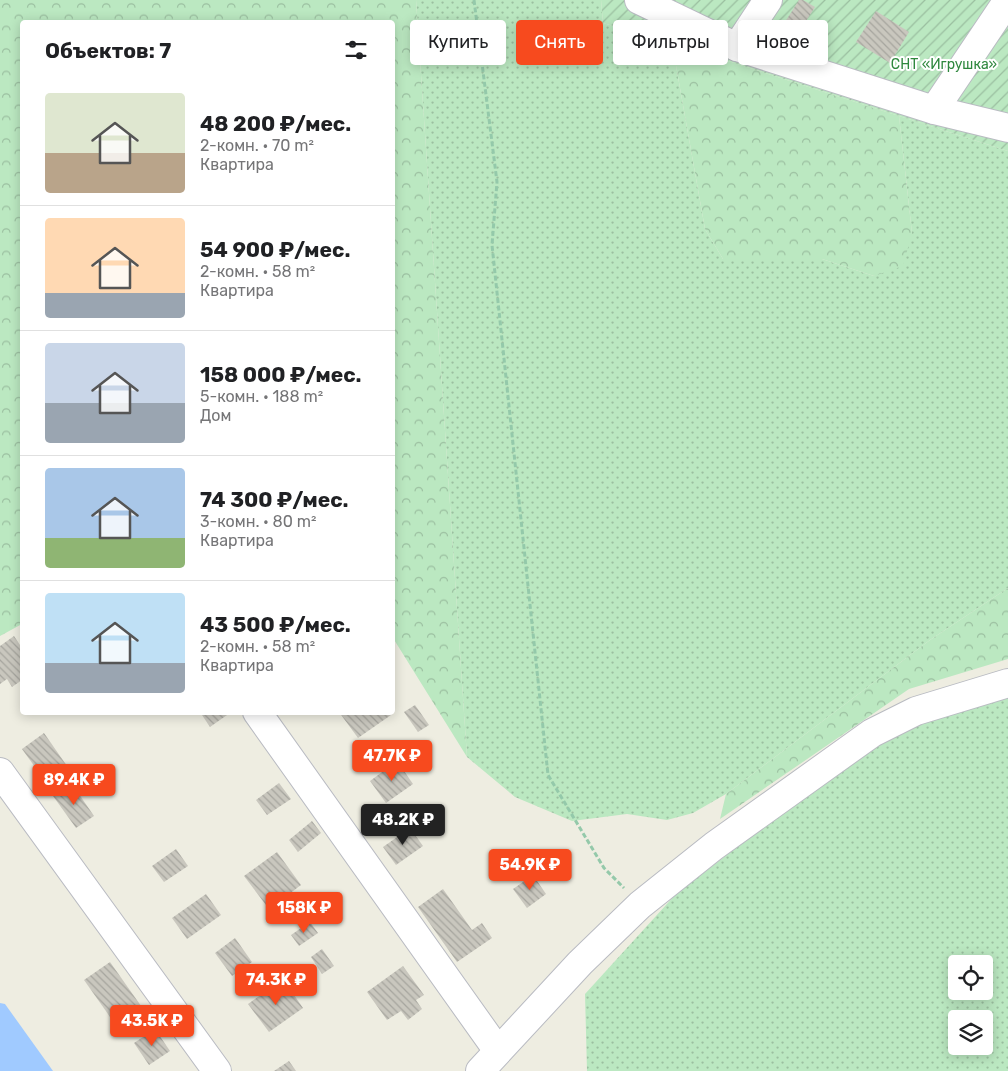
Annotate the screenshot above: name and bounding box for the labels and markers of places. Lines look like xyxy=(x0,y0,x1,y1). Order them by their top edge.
pin: 47.7K ₽ xyxy=(346,740,438,782)
pin: 89.4K ₽ xyxy=(28,764,120,806)
pin: 48.2K ₽ xyxy=(357,804,449,846)
pin: 54.9K ₽ xyxy=(484,848,576,891)
pin: 158K ₽ xyxy=(263,892,345,934)
pin: 74.3K ₽ xyxy=(230,964,322,1006)
pin: 43.5K ₽ xyxy=(106,1004,198,1047)

